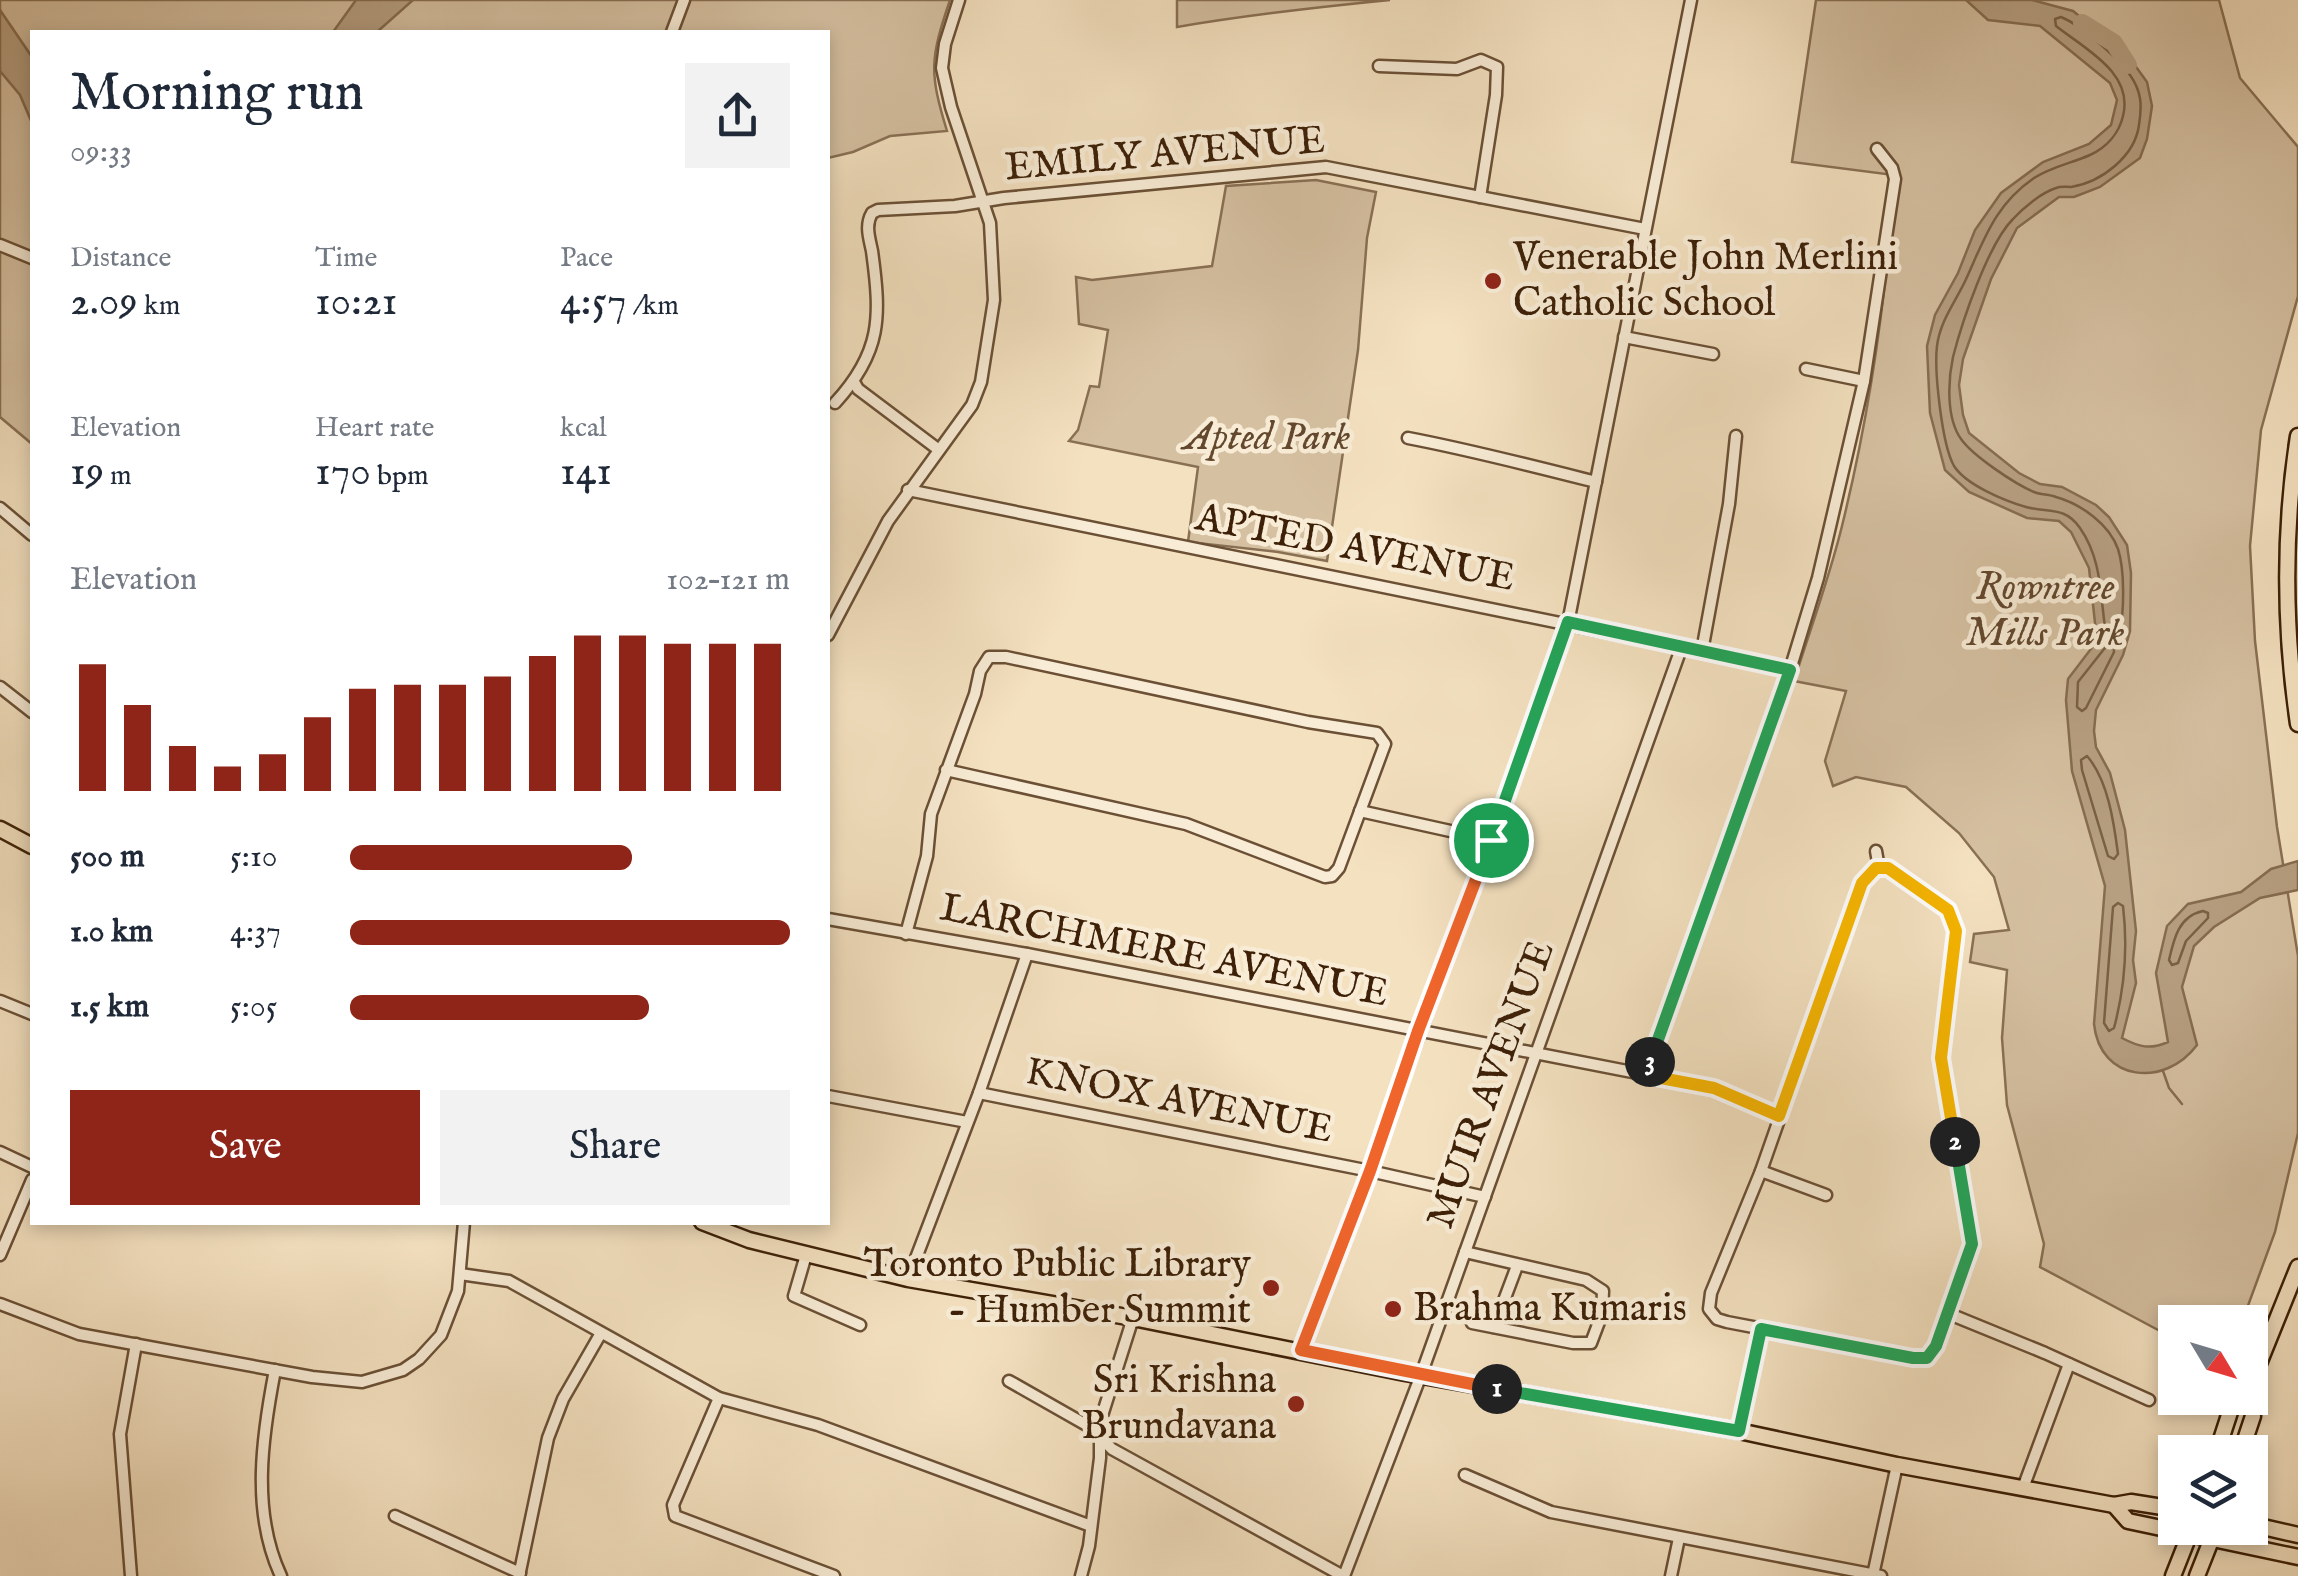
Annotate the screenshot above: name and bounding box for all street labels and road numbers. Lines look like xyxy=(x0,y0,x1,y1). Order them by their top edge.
street label: EMILY AVENUE xyxy=(1003,116,1327,194)
street label: APTED AVENUE xyxy=(1190,493,1519,605)
street label: LARCHMERE AVENUE xyxy=(936,884,1392,1020)
street label: MUIR AVENUE xyxy=(1416,934,1568,1236)
street label: KNOX AVENUE xyxy=(1021,1047,1337,1157)

